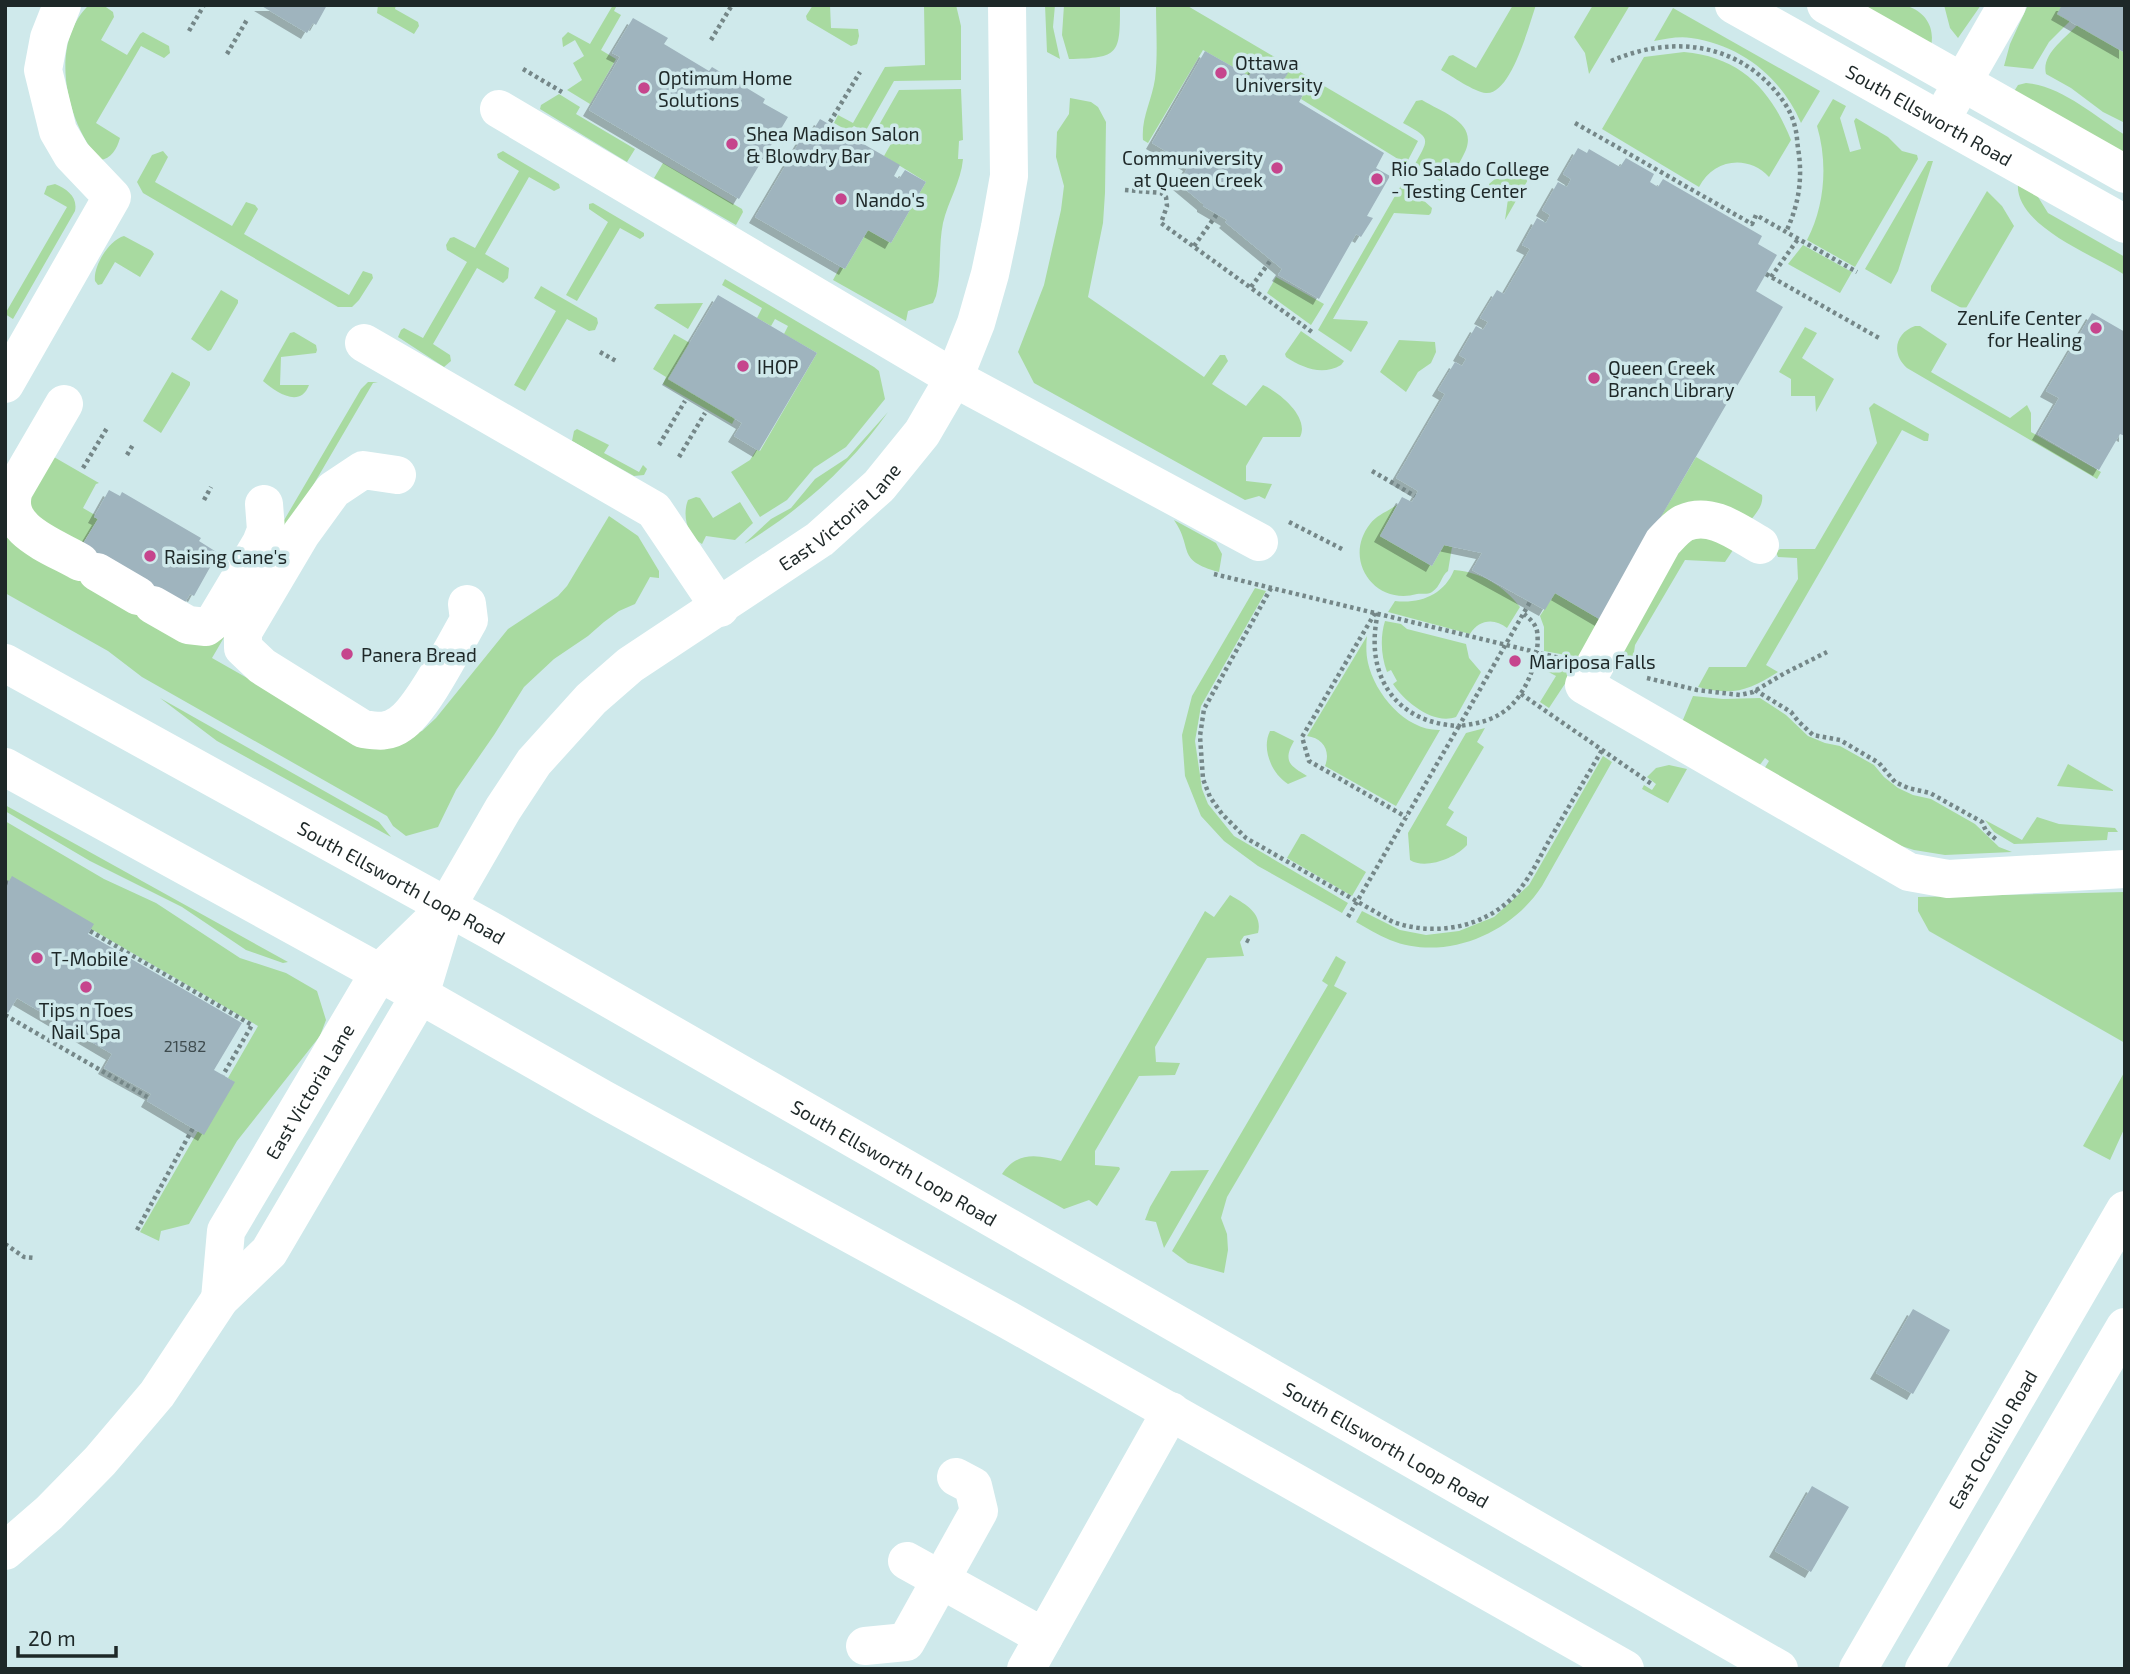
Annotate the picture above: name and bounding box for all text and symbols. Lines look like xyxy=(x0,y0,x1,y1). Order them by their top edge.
place label: Ottawa University xyxy=(1235,51,1323,96)
street label: South Ellsworth Road xyxy=(1842,59,2017,170)
marker: Ottawa University xyxy=(1213,65,1229,81)
place label: Optimum Home Solutions xyxy=(658,66,792,111)
marker: Optimum Home Solutions xyxy=(636,80,652,96)
place label: Shea Madison Salon & Blowdry Bar xyxy=(746,122,920,167)
marker: Shea Madison Salon & Blowdry Bar xyxy=(724,136,740,152)
place label: Communiversity at Queen Creek xyxy=(1122,146,1263,191)
place label: Rio Salado College - Testing Center xyxy=(1391,157,1549,202)
marker: Communiversity at Queen Creek xyxy=(1269,160,1285,176)
marker: Rio Salado College - Testing Center xyxy=(1369,171,1385,187)
place label: Nando's xyxy=(855,188,925,211)
marker: Nando's xyxy=(833,191,849,207)
place label: ZenLife Center for Healing xyxy=(1957,306,2082,351)
marker: ZenLife Center for Healing xyxy=(2088,320,2104,336)
place label: IHOP xyxy=(757,355,799,378)
place label: Queen Creek Branch Library xyxy=(1608,356,1734,401)
marker: IHOP xyxy=(735,358,751,374)
marker: Queen Creek Branch Library xyxy=(1586,370,1602,386)
street label: East Victoria Lane xyxy=(774,458,905,575)
place label: Raising Cane's xyxy=(164,545,287,568)
marker: Raising Cane's xyxy=(142,548,158,564)
place label: Panera Bread xyxy=(361,643,477,666)
marker: Panera Bread xyxy=(339,646,355,662)
place label: Mariposa Falls xyxy=(1529,650,1656,673)
marker: Mariposa Falls xyxy=(1507,653,1523,669)
street label: South Ellsworth Loop Road xyxy=(294,815,510,948)
place label: T-Mobile xyxy=(51,947,128,970)
marker: T-Mobile xyxy=(29,950,45,966)
marker: Tips n Toes Nail Spa xyxy=(78,979,94,995)
place label: Tips n Toes Nail Spa xyxy=(38,998,134,1043)
street label: East Victoria Lane xyxy=(260,1019,358,1163)
house number: 21582 xyxy=(164,1036,206,1055)
street label: South Ellsworth Loop Road xyxy=(788,1094,1001,1230)
street label: East Ocotillo Road xyxy=(1942,1365,2041,1513)
street label: South Ellsworth Loop Road xyxy=(1279,1376,1493,1512)
scale bar xyxy=(18,1614,116,1658)
text: 20 m xyxy=(28,1625,76,1650)

